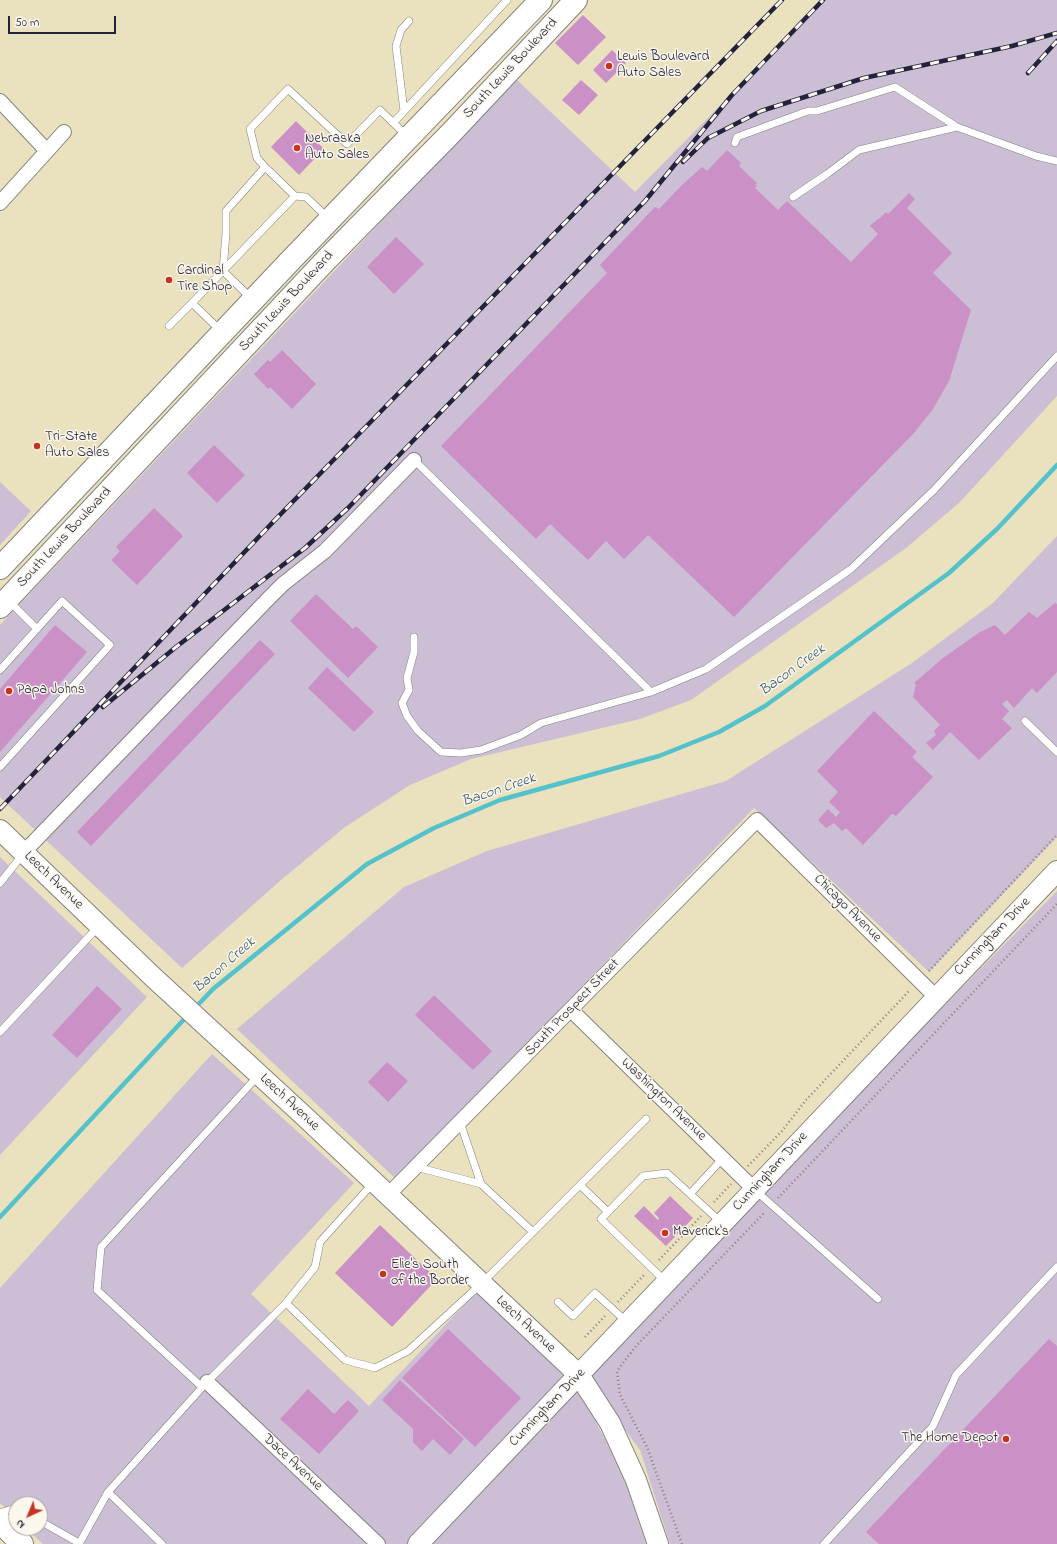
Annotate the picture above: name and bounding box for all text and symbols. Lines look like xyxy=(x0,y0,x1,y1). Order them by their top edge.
scale bar xyxy=(10,8,118,34)
text: 50 m xyxy=(15,14,39,32)
street label: South Lewis Boulevard xyxy=(460,15,562,123)
place label: Lewis Boulevard Auto Sales xyxy=(617,50,709,82)
marker: Lewis Boulevard Auto Sales xyxy=(604,61,614,71)
place label: Nebraska Auto Sales xyxy=(305,132,369,164)
marker: Nebraska Auto Sales xyxy=(292,143,302,153)
street label: South Lewis Boulevard xyxy=(236,248,338,356)
place label: Cardinal Tire Shop xyxy=(177,264,232,296)
marker: Cardinal Tire Shop xyxy=(164,275,174,285)
place label: Tri-State Auto Sales xyxy=(45,430,109,462)
marker: Tri-State Auto Sales xyxy=(32,441,42,451)
street label: South Lewis Boulevard xyxy=(14,484,116,592)
water label: Bacon Creek xyxy=(757,641,829,701)
place label: Papa Johns xyxy=(17,683,85,699)
marker: Papa Johns xyxy=(4,686,14,696)
water label: Bacon Creek xyxy=(460,770,538,812)
street label: Leech Avenue xyxy=(20,849,86,913)
street label: Chicago Avenue xyxy=(809,871,885,947)
street label: Cunningham Drive xyxy=(951,894,1035,980)
water label: Bacon Creek xyxy=(190,934,260,998)
street label: South Prospect Street xyxy=(522,956,624,1060)
street label: Washington Avenue xyxy=(617,1055,709,1145)
street label: Leech Avenue xyxy=(255,1071,323,1135)
street label: Cunningham Drive xyxy=(730,1129,812,1215)
place label: Maverick's xyxy=(673,1225,729,1241)
marker: Maverick's xyxy=(660,1228,670,1238)
place label: Elie's South of the Border xyxy=(391,1258,469,1290)
marker: Elie's South of the Border xyxy=(378,1269,388,1279)
street label: Leech Avenue xyxy=(491,1293,559,1357)
street label: Cunningham Drive xyxy=(506,1365,590,1451)
street label: Dace Avenue xyxy=(259,1431,325,1495)
place label: The Home Depot xyxy=(901,1431,998,1447)
marker: The Home Depot xyxy=(1001,1434,1011,1444)
north arrow xyxy=(8,1496,48,1536)
text: N xyxy=(12,1516,29,1532)

